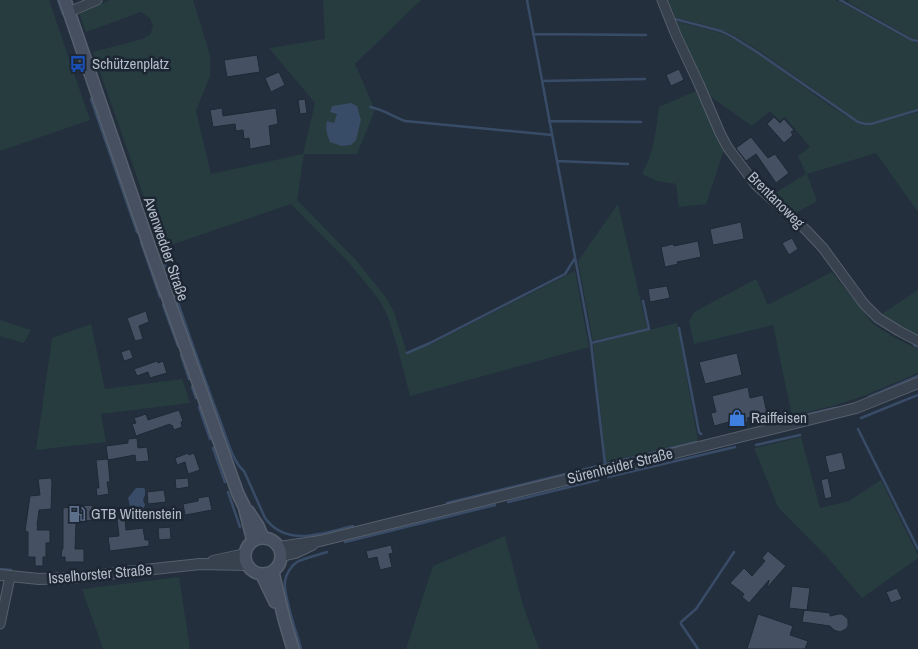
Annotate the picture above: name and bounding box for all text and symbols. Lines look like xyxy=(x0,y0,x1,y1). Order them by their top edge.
place label: Schützenplatz xyxy=(92,53,169,74)
bus stop icon: Schützenplatz xyxy=(68,54,88,74)
street label: Brentanoweg xyxy=(743,167,810,233)
street label: Avenwedder Straße xyxy=(139,193,194,304)
place label: Raiffeisen xyxy=(751,407,807,428)
shop icon: Raiffeisen xyxy=(727,408,747,428)
street label: Sürenheider Straße xyxy=(565,442,675,489)
place label: GTB Wittenstein xyxy=(91,503,182,524)
fuel station icon: GTB Wittenstein xyxy=(67,504,87,524)
street label: Isselhorster Straße xyxy=(47,558,153,588)

